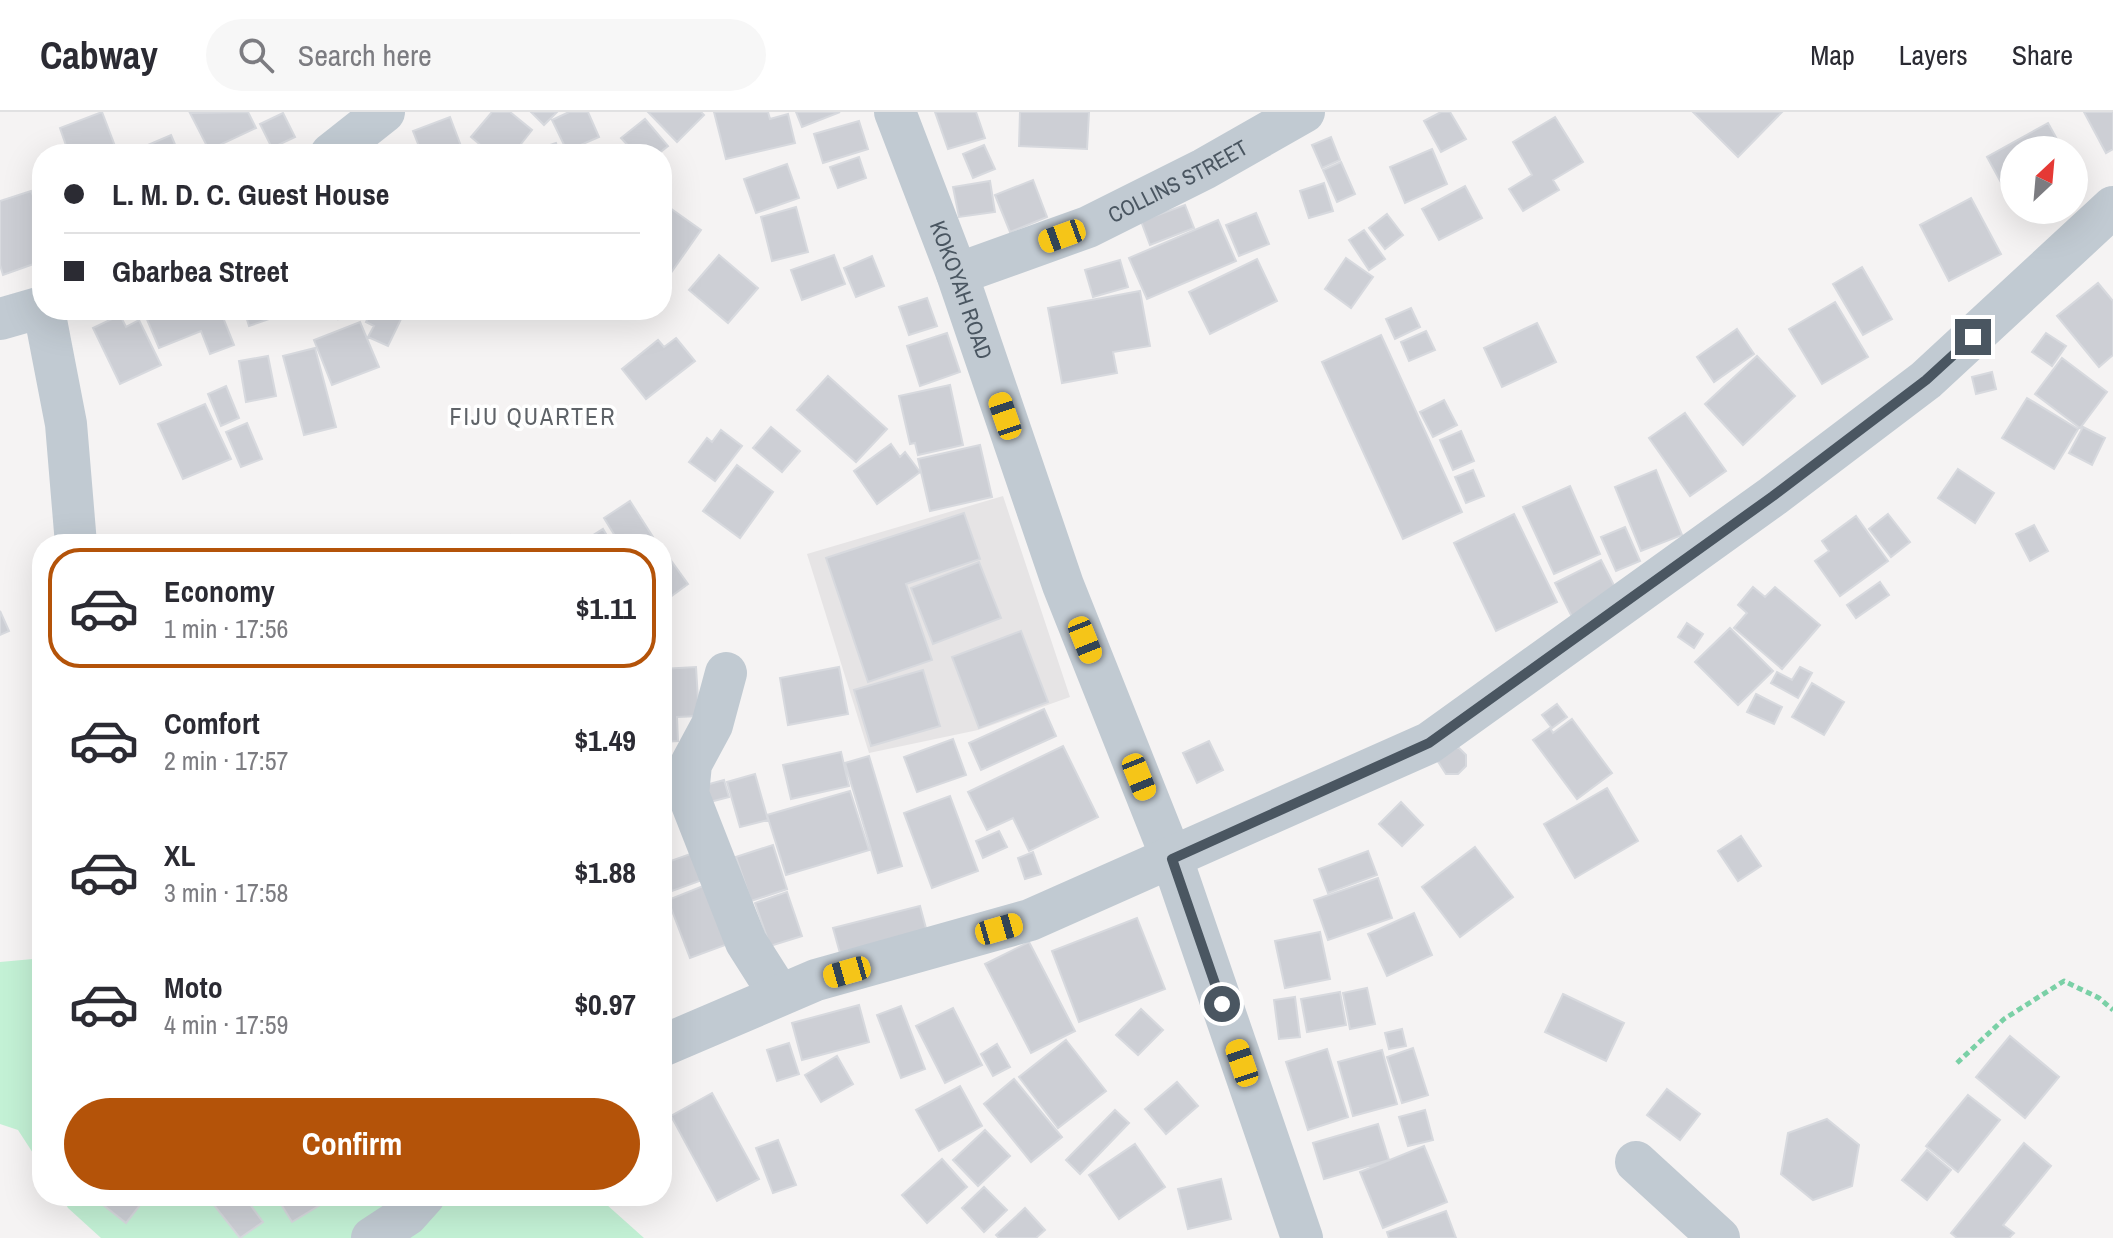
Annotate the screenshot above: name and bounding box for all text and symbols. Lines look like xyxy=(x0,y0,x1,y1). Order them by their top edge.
search box xyxy=(206,19,766,91)
text: Cabway xyxy=(40,30,158,81)
icon: search xyxy=(234,33,278,77)
text: Search here xyxy=(298,35,432,75)
text: Map xyxy=(1810,36,1855,74)
text: Layers xyxy=(1899,36,1968,74)
text: Share xyxy=(2012,36,2073,74)
street label: COLLINS STREET xyxy=(1103,132,1253,230)
north arrow xyxy=(2000,136,2088,224)
map controls xyxy=(2000,136,2088,224)
text: L. M. D. C. Guest House xyxy=(112,174,390,214)
street label: KOKOYAH ROAD xyxy=(923,216,1000,363)
car xyxy=(1035,217,1089,255)
text: Gbarbea Street xyxy=(112,251,288,291)
route end xyxy=(1955,319,1991,355)
car xyxy=(986,389,1024,443)
district label: FIJU QUARTER xyxy=(450,400,616,432)
text: Economy xyxy=(164,571,275,611)
icon: car xyxy=(68,572,140,644)
text: $1.11 xyxy=(576,588,636,628)
text: 1 min · 17:56 xyxy=(164,611,288,646)
car xyxy=(1065,613,1105,667)
text: Comfort xyxy=(164,703,260,743)
icon: car xyxy=(68,704,140,776)
text: $1.49 xyxy=(574,720,636,760)
text: 2 min · 17:57 xyxy=(164,743,288,778)
car xyxy=(1119,750,1159,804)
text: XL xyxy=(164,835,195,875)
icon: car xyxy=(68,836,140,908)
text: $1.88 xyxy=(574,852,636,892)
text: 3 min · 17:58 xyxy=(164,875,288,910)
car xyxy=(973,911,1025,947)
car xyxy=(821,954,873,990)
text: Moto xyxy=(164,967,223,1007)
icon: car xyxy=(68,968,140,1040)
text: $0.97 xyxy=(574,984,636,1024)
route start xyxy=(1204,986,1240,1022)
text: 4 min · 17:59 xyxy=(164,1007,288,1042)
car xyxy=(1223,1036,1261,1090)
button: Confirm xyxy=(64,1098,640,1190)

